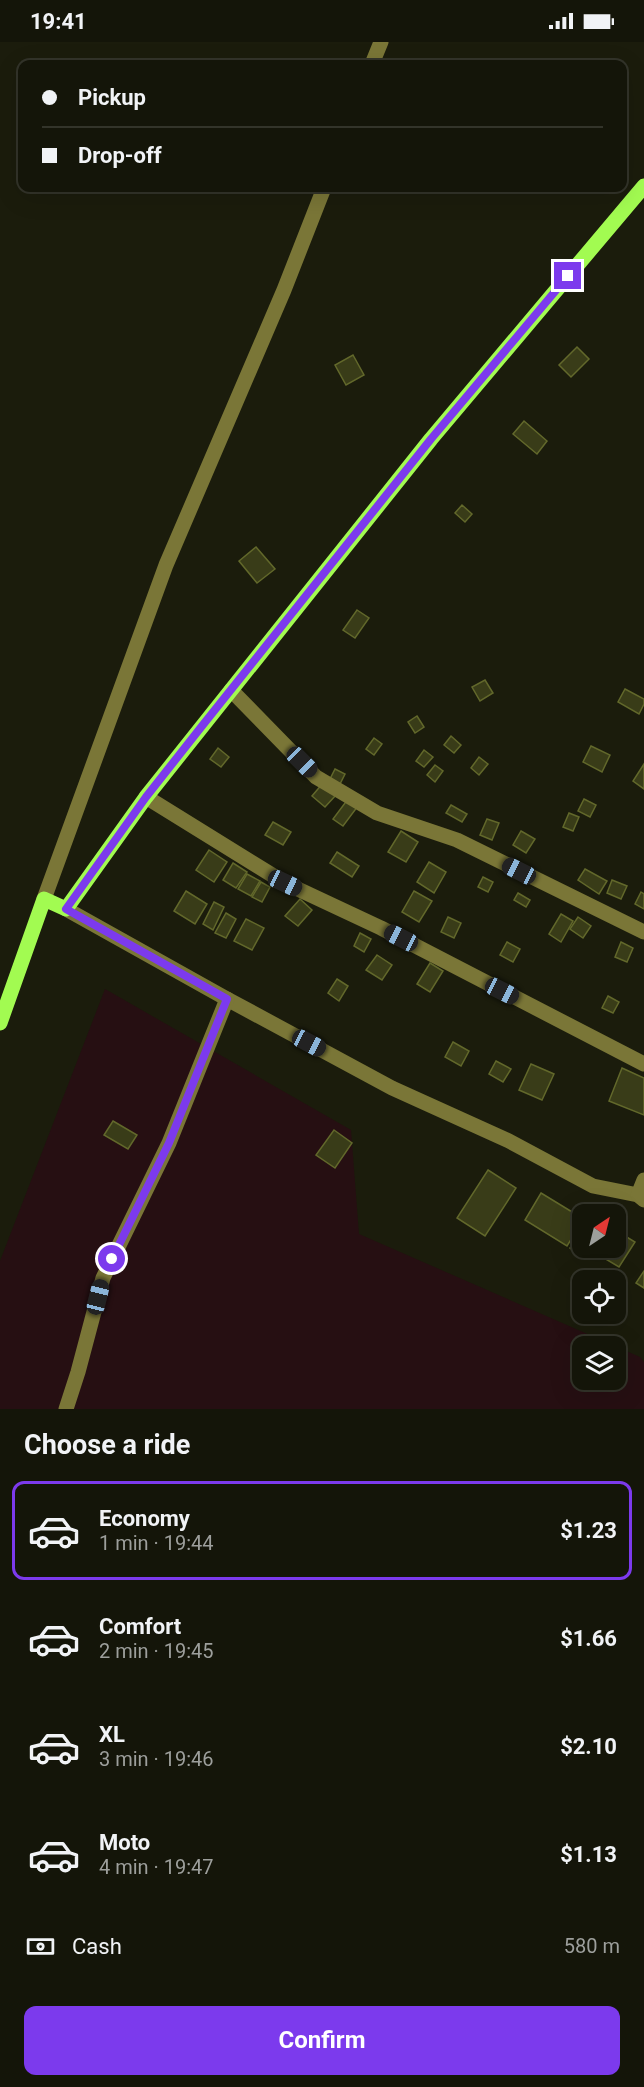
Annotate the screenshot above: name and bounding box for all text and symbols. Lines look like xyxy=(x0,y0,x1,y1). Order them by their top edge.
text: 19:41 xyxy=(30,9,87,34)
text: Pickup xyxy=(78,85,146,110)
text: Drop-off xyxy=(78,143,162,168)
route end xyxy=(554,262,581,289)
car xyxy=(283,743,321,781)
car xyxy=(499,855,539,887)
car xyxy=(265,867,305,899)
car xyxy=(381,922,421,954)
car xyxy=(482,975,522,1007)
car xyxy=(289,1027,329,1059)
north arrow xyxy=(572,1204,626,1258)
map controls xyxy=(572,1204,626,1390)
route start xyxy=(98,1245,125,1272)
button: locate xyxy=(572,1270,626,1324)
car xyxy=(85,1277,111,1317)
button: layers xyxy=(572,1336,626,1390)
text: Choose a ride xyxy=(24,1429,190,1461)
icon: car xyxy=(27,1504,81,1558)
text: Economy xyxy=(99,1506,190,1531)
text: $1.23 xyxy=(560,1518,617,1543)
text: 1 min · 19:44 xyxy=(99,1531,214,1555)
icon: car xyxy=(27,1612,81,1666)
text: Comfort xyxy=(99,1614,181,1639)
text: $1.66 xyxy=(560,1626,617,1651)
text: 2 min · 19:45 xyxy=(99,1639,214,1663)
icon: car xyxy=(27,1720,81,1774)
text: XL xyxy=(99,1722,125,1747)
text: $2.10 xyxy=(560,1734,617,1759)
text: 3 min · 19:46 xyxy=(99,1747,214,1771)
icon: car xyxy=(27,1828,81,1882)
text: Moto xyxy=(99,1830,150,1855)
text: $1.13 xyxy=(560,1842,617,1867)
text: 4 min · 19:47 xyxy=(99,1855,214,1879)
icon: cash xyxy=(24,1930,57,1963)
text: Cash xyxy=(72,1934,122,1959)
text: 580 m xyxy=(564,1934,620,1958)
button: Confirm xyxy=(24,2006,620,2075)

